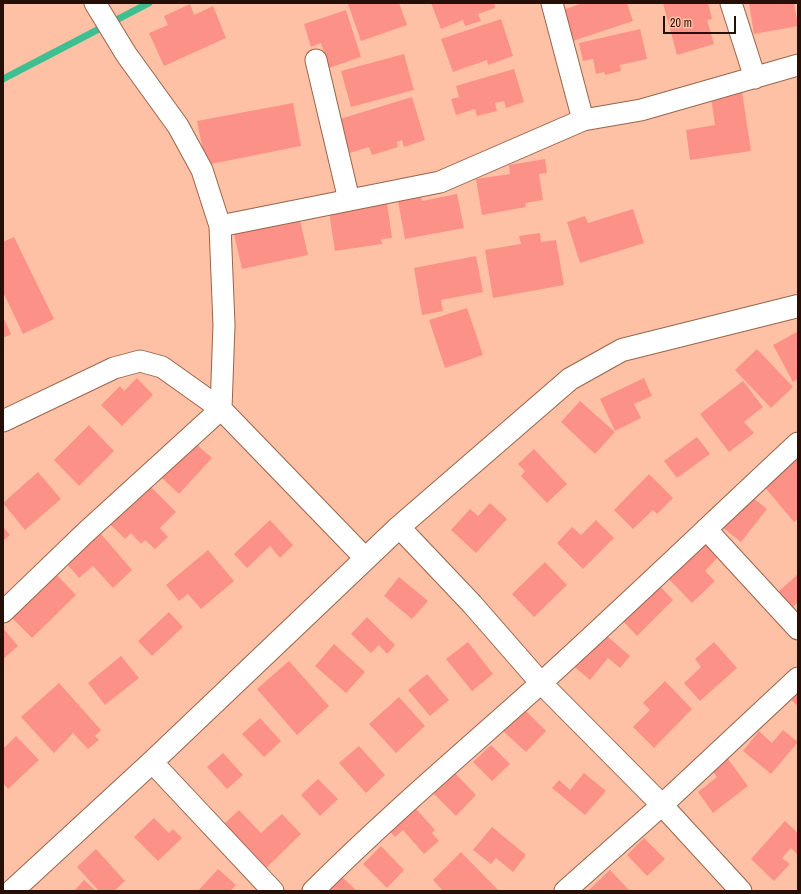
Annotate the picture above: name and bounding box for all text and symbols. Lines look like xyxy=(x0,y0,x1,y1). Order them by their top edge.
scale bar xyxy=(665,8,738,34)
text: 20 m xyxy=(670,15,692,31)

